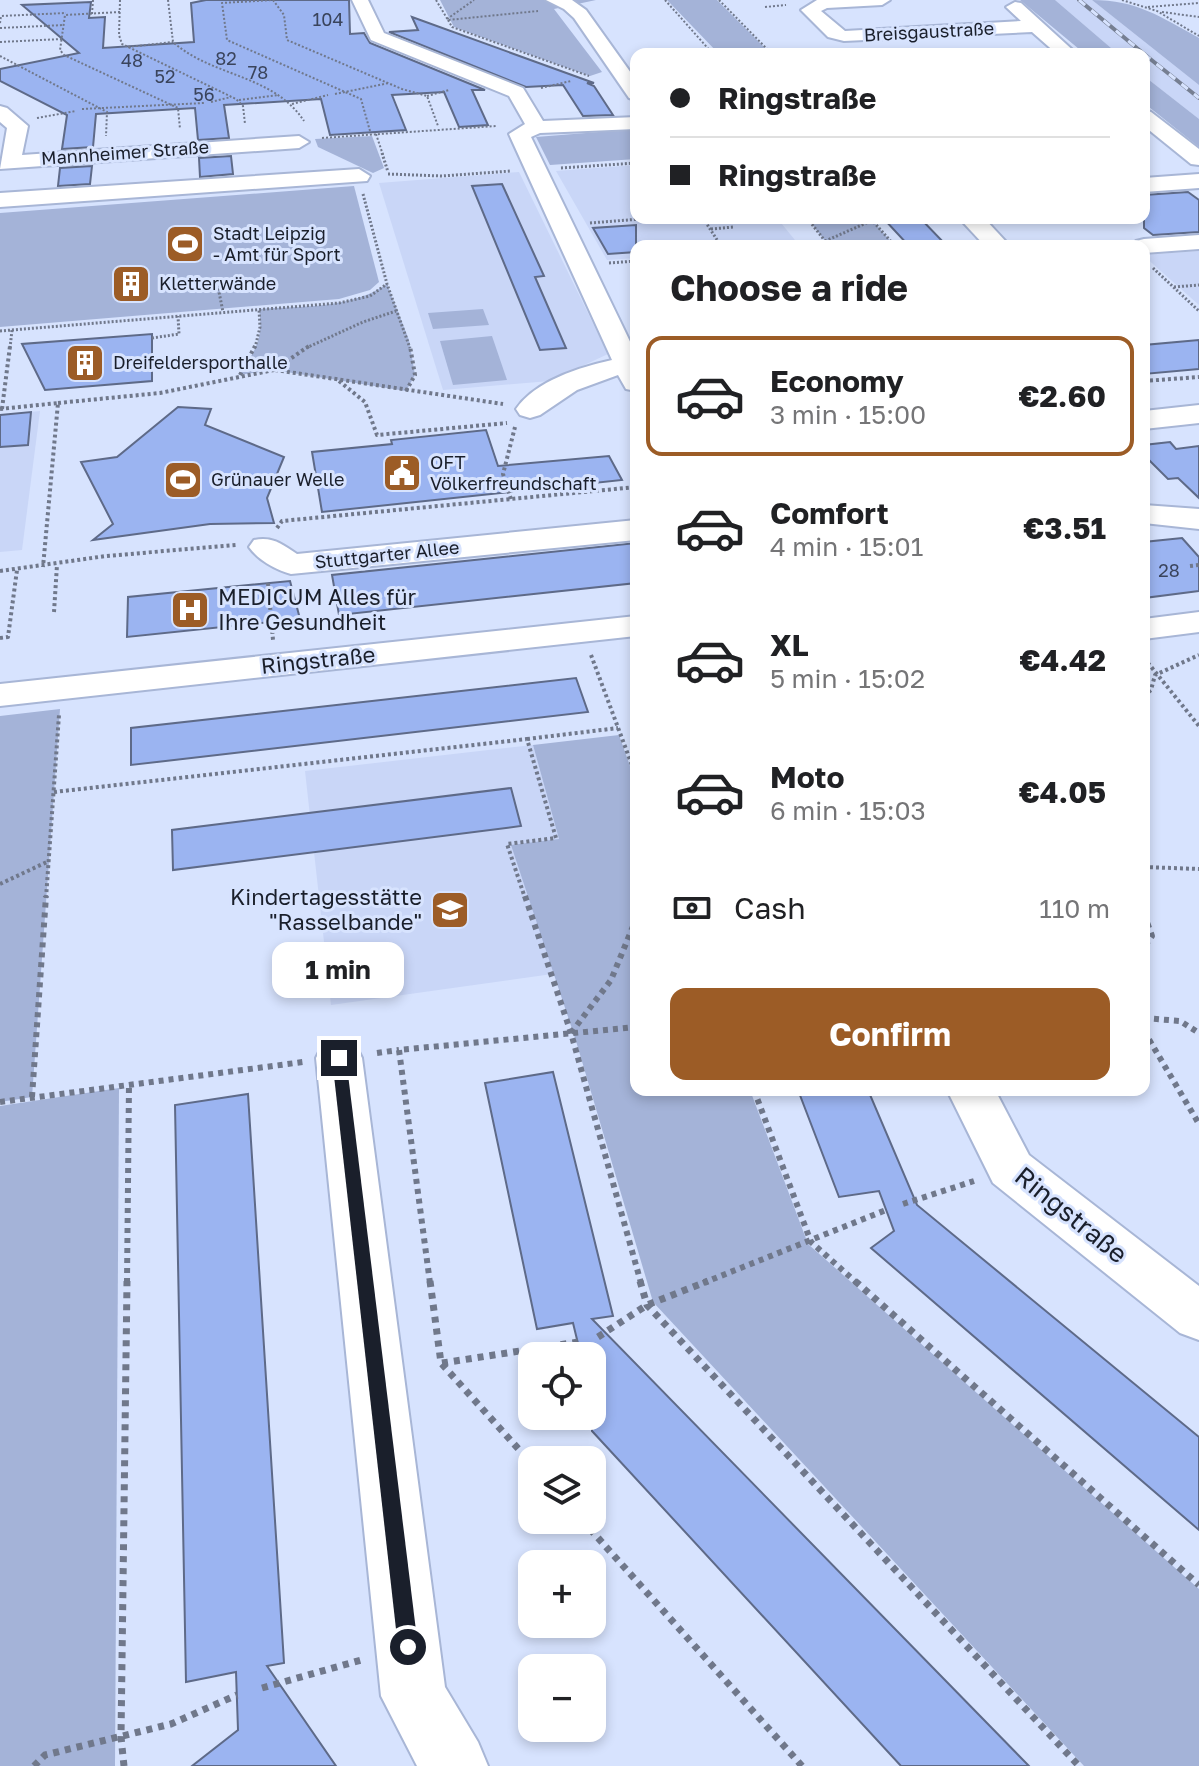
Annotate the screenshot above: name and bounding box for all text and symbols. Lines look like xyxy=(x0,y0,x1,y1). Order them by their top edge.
house number: 104 xyxy=(313,8,343,30)
street label: Breisgaustraße xyxy=(863,17,995,45)
house number: 82 xyxy=(215,47,237,69)
house number: 48 xyxy=(121,49,143,71)
house number: 78 xyxy=(248,61,268,83)
house number: 52 xyxy=(155,65,175,87)
text: Ringstraße xyxy=(718,80,877,116)
house number: 56 xyxy=(193,83,215,105)
street label: Mannheimer Straße xyxy=(40,135,210,169)
text: Ringstraße xyxy=(718,157,877,193)
place label: Stadt Leipzig - Amt für Sport xyxy=(213,222,341,265)
sports icon: Stadt Leipzig - Amt für Sport xyxy=(164,223,206,265)
building icon: Kletterwände xyxy=(110,263,152,305)
text: Choose a ride xyxy=(670,266,908,309)
place label: Kletterwände xyxy=(159,272,276,294)
building icon: Dreifeldersporthalle xyxy=(64,342,106,384)
place label: Dreifeldersporthalle xyxy=(113,351,288,373)
icon: car xyxy=(674,360,746,432)
text: Economy xyxy=(770,363,904,399)
text: €2.60 xyxy=(1018,378,1106,414)
text: 3 min · 15:00 xyxy=(770,399,926,430)
place label: OFT Völkerfreundschaft xyxy=(430,451,597,494)
public building icon: OFT Völkerfreundschaft xyxy=(381,452,423,494)
sports icon: Grünauer Welle xyxy=(162,459,204,501)
place label: Grünauer Welle xyxy=(211,468,344,490)
icon: car xyxy=(674,492,746,564)
text: Comfort xyxy=(770,495,889,531)
text: €3.51 xyxy=(1023,510,1106,546)
text: 4 min · 15:01 xyxy=(770,531,923,562)
street label: Stuttgarter Allee xyxy=(314,535,460,573)
house number: 28 xyxy=(1158,559,1180,581)
place label: MEDICUM Alles für Ihre Gesundheit xyxy=(218,583,417,635)
hospital icon: MEDICUM Alles für Ihre Gesundheit xyxy=(169,589,211,631)
icon: car xyxy=(674,624,746,696)
text: XL xyxy=(770,627,809,663)
street label: Ringstraße xyxy=(260,640,376,679)
text: €4.42 xyxy=(1019,642,1106,678)
text: 5 min · 15:02 xyxy=(770,663,925,694)
icon: car xyxy=(674,756,746,828)
text: Moto xyxy=(770,759,845,795)
text: €4.05 xyxy=(1019,774,1106,810)
text: 6 min · 15:03 xyxy=(770,795,926,826)
place label: Kindertagesstätte "Rasselbande" xyxy=(230,883,422,935)
icon: cash xyxy=(670,886,714,930)
school or university icon: Kindertagesstätte "Rasselbande" xyxy=(429,889,471,931)
text: Cash xyxy=(734,890,806,926)
text: 110 m xyxy=(1039,893,1110,924)
callout: 1 min xyxy=(273,942,405,998)
text: 1 min xyxy=(305,954,371,985)
button: Confirm xyxy=(670,988,1110,1080)
route end xyxy=(321,1040,357,1076)
street label: Ringstraße xyxy=(1009,1160,1134,1269)
map controls xyxy=(518,1342,606,1742)
button: locate xyxy=(518,1342,606,1430)
button: layers xyxy=(518,1446,606,1534)
button: + xyxy=(518,1550,606,1638)
route start xyxy=(390,1629,426,1665)
button: − xyxy=(518,1654,606,1742)

